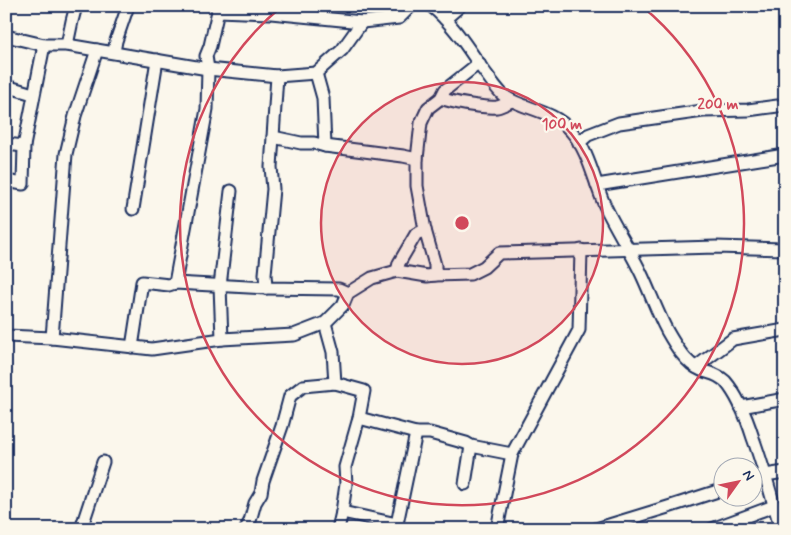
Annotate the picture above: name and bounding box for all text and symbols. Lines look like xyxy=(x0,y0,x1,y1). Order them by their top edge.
text: 200 m xyxy=(698,95,739,115)
text: 100 m xyxy=(542,115,582,135)
centre of rings xyxy=(453,214,471,232)
north arrow xyxy=(714,458,764,508)
text: N xyxy=(738,467,758,484)

